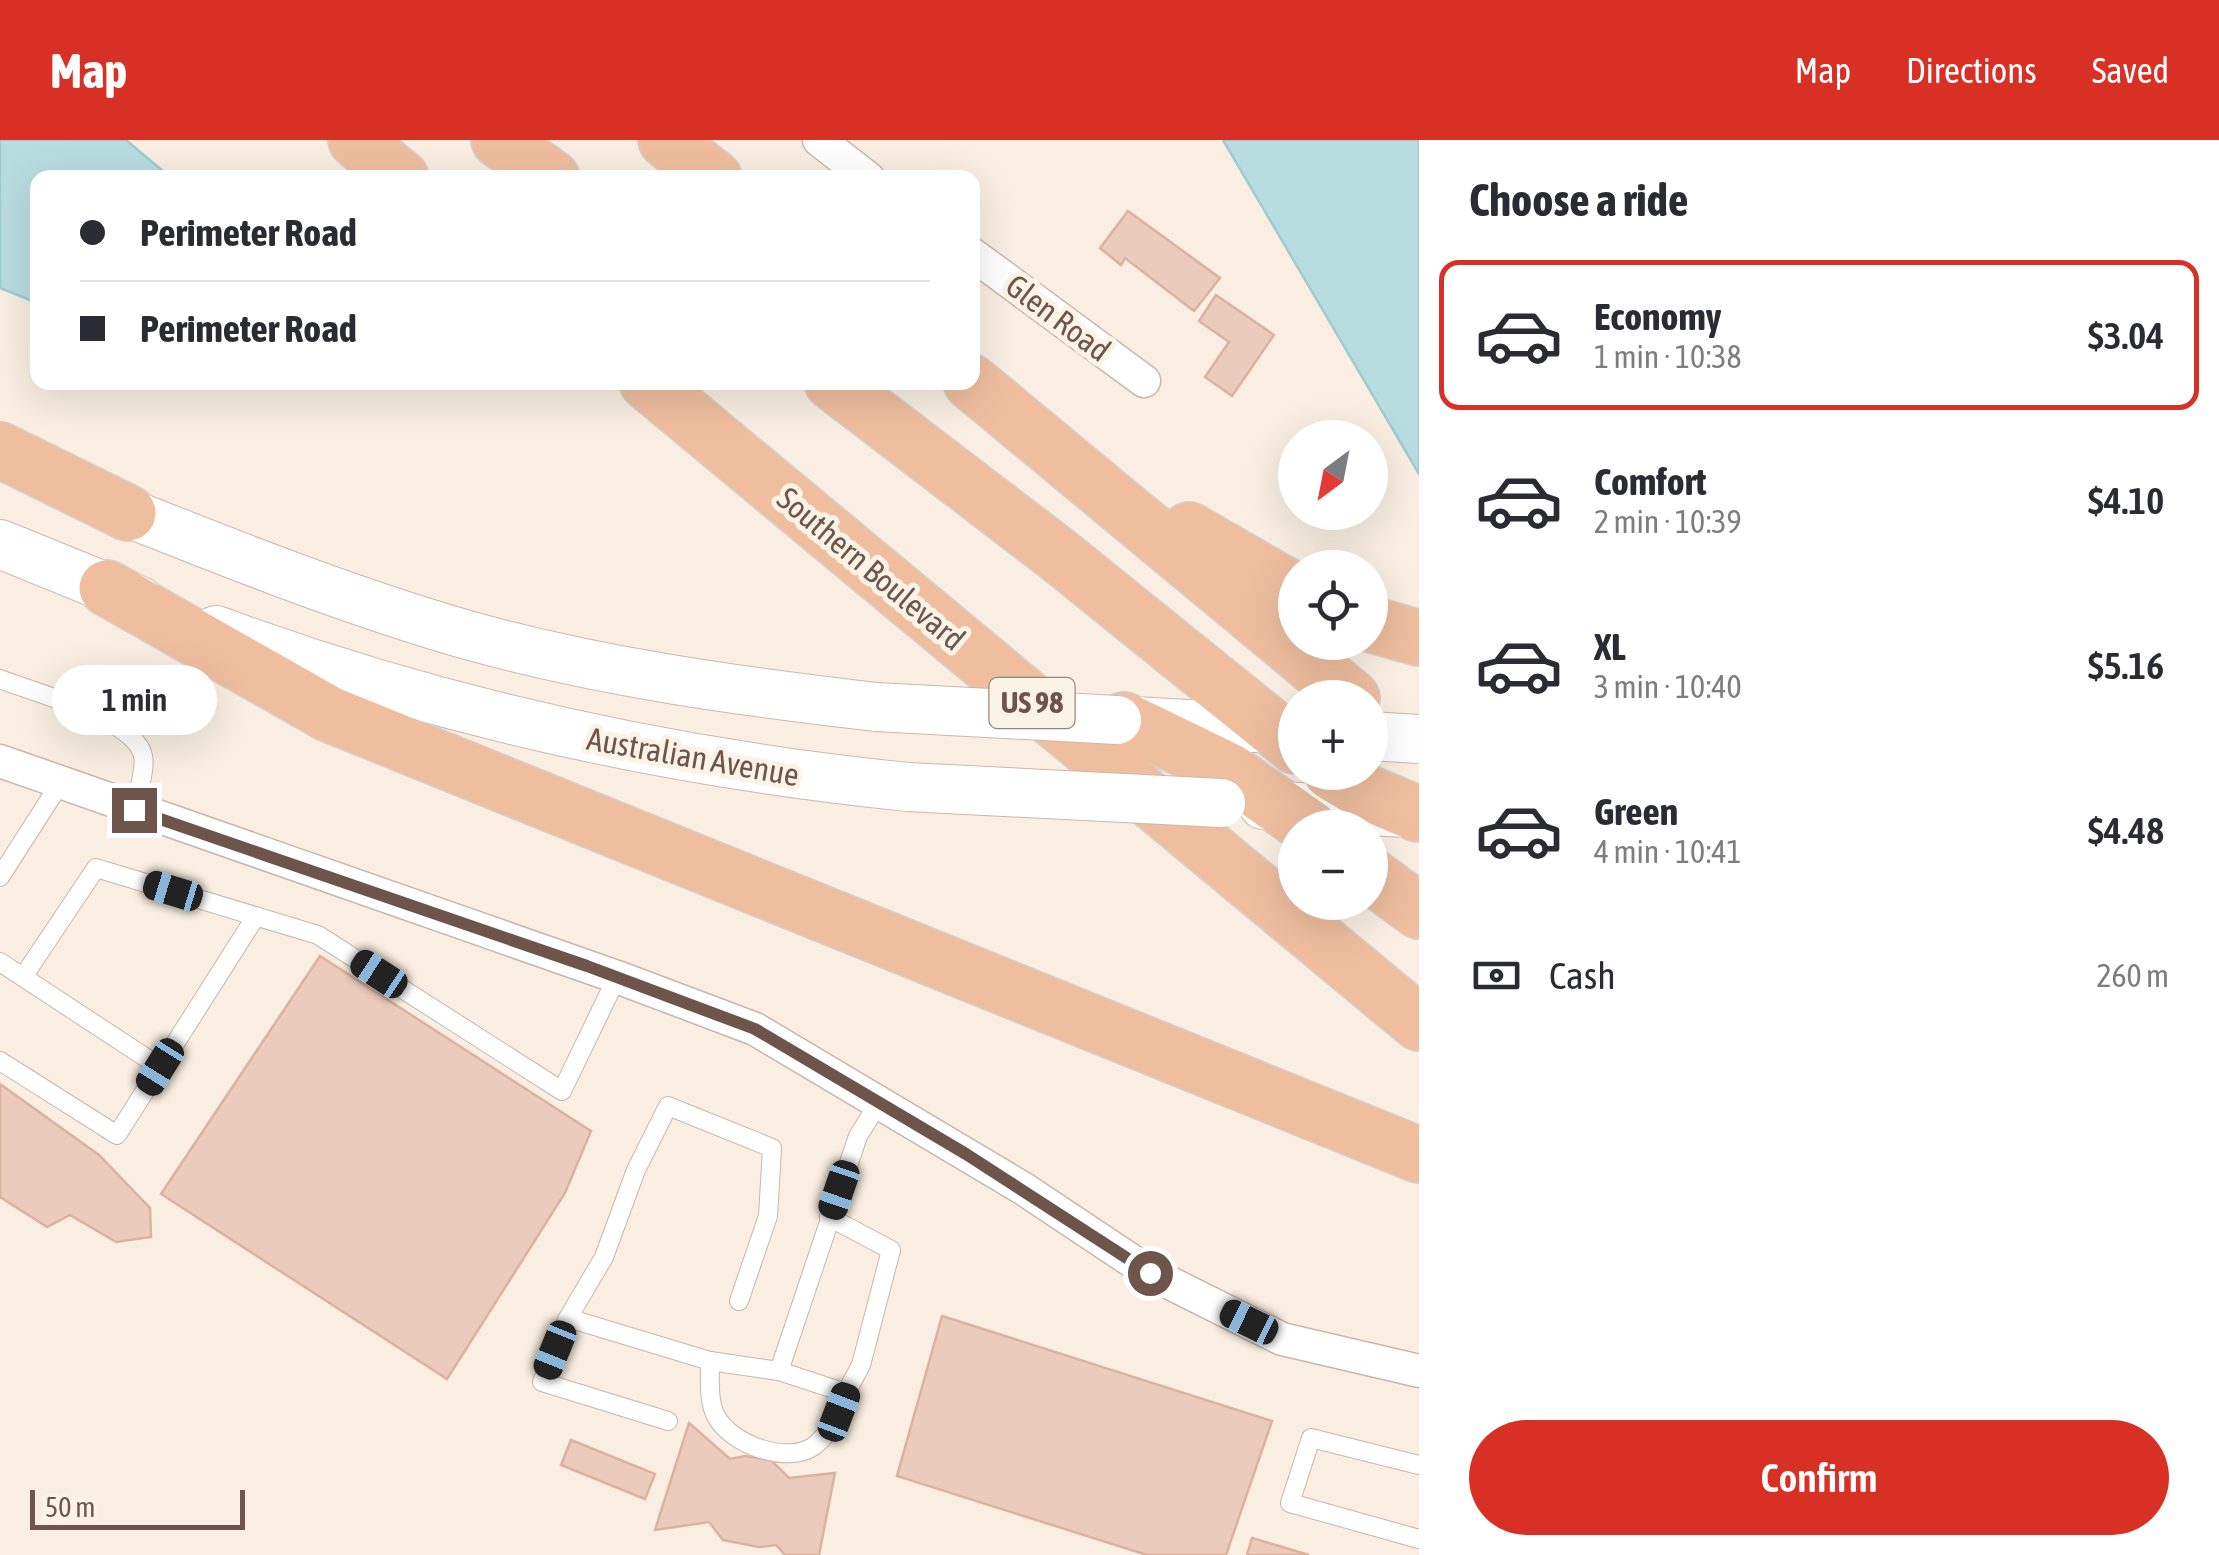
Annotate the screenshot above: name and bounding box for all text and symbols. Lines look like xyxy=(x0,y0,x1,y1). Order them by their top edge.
text: Map xyxy=(50,43,127,98)
text: Map xyxy=(1795,50,1851,90)
text: Directions xyxy=(1906,50,2037,90)
text: Saved xyxy=(2092,50,2169,90)
text: Choose a ride xyxy=(1469,174,1688,226)
text: Perimeter Road xyxy=(140,211,357,254)
street label: Glen Road xyxy=(999,267,1118,369)
icon: car xyxy=(1474,290,1564,380)
text: Economy xyxy=(1594,295,1721,338)
text: Perimeter Road xyxy=(140,307,357,350)
text: $3.04 xyxy=(2088,314,2164,357)
text: 1 min · 10:38 xyxy=(1594,338,1741,375)
north arrow xyxy=(1278,420,1388,530)
map controls xyxy=(1278,420,1388,920)
icon: car xyxy=(1474,455,1564,545)
text: Comfort xyxy=(1594,460,1706,503)
text: $4.10 xyxy=(2088,479,2164,522)
street label: Southern Boulevard xyxy=(770,480,972,658)
text: 2 min · 10:39 xyxy=(1594,503,1741,540)
button: locate xyxy=(1278,550,1388,660)
icon: car xyxy=(1474,620,1564,710)
text: XL xyxy=(1594,625,1626,668)
text: $5.16 xyxy=(2088,644,2164,687)
callout: 1 min xyxy=(52,665,216,735)
text: 3 min · 10:40 xyxy=(1594,668,1741,705)
road number: US 98 xyxy=(990,678,1074,728)
button: + xyxy=(1278,680,1388,790)
text: 1 min xyxy=(102,681,167,718)
street label: Australian Avenue xyxy=(584,720,802,793)
icon: car xyxy=(1474,785,1564,875)
route end xyxy=(112,788,157,833)
text: Green xyxy=(1594,790,1678,833)
text: $4.48 xyxy=(2088,809,2164,852)
button: − xyxy=(1278,810,1388,920)
text: 4 min · 10:41 xyxy=(1594,833,1741,870)
car xyxy=(140,868,206,914)
car xyxy=(346,945,412,1003)
icon: cash xyxy=(1469,948,1524,1003)
text: Cash xyxy=(1549,954,1616,997)
text: 260 m xyxy=(2096,957,2169,994)
car xyxy=(131,1034,189,1100)
car xyxy=(815,1157,863,1223)
route start xyxy=(1128,1251,1173,1296)
car xyxy=(1215,1295,1283,1349)
car xyxy=(530,1317,580,1383)
car xyxy=(814,1379,864,1445)
button: Confirm xyxy=(1469,1420,2169,1535)
scale bar xyxy=(30,1485,245,1530)
text: 50 m xyxy=(45,1491,95,1523)

